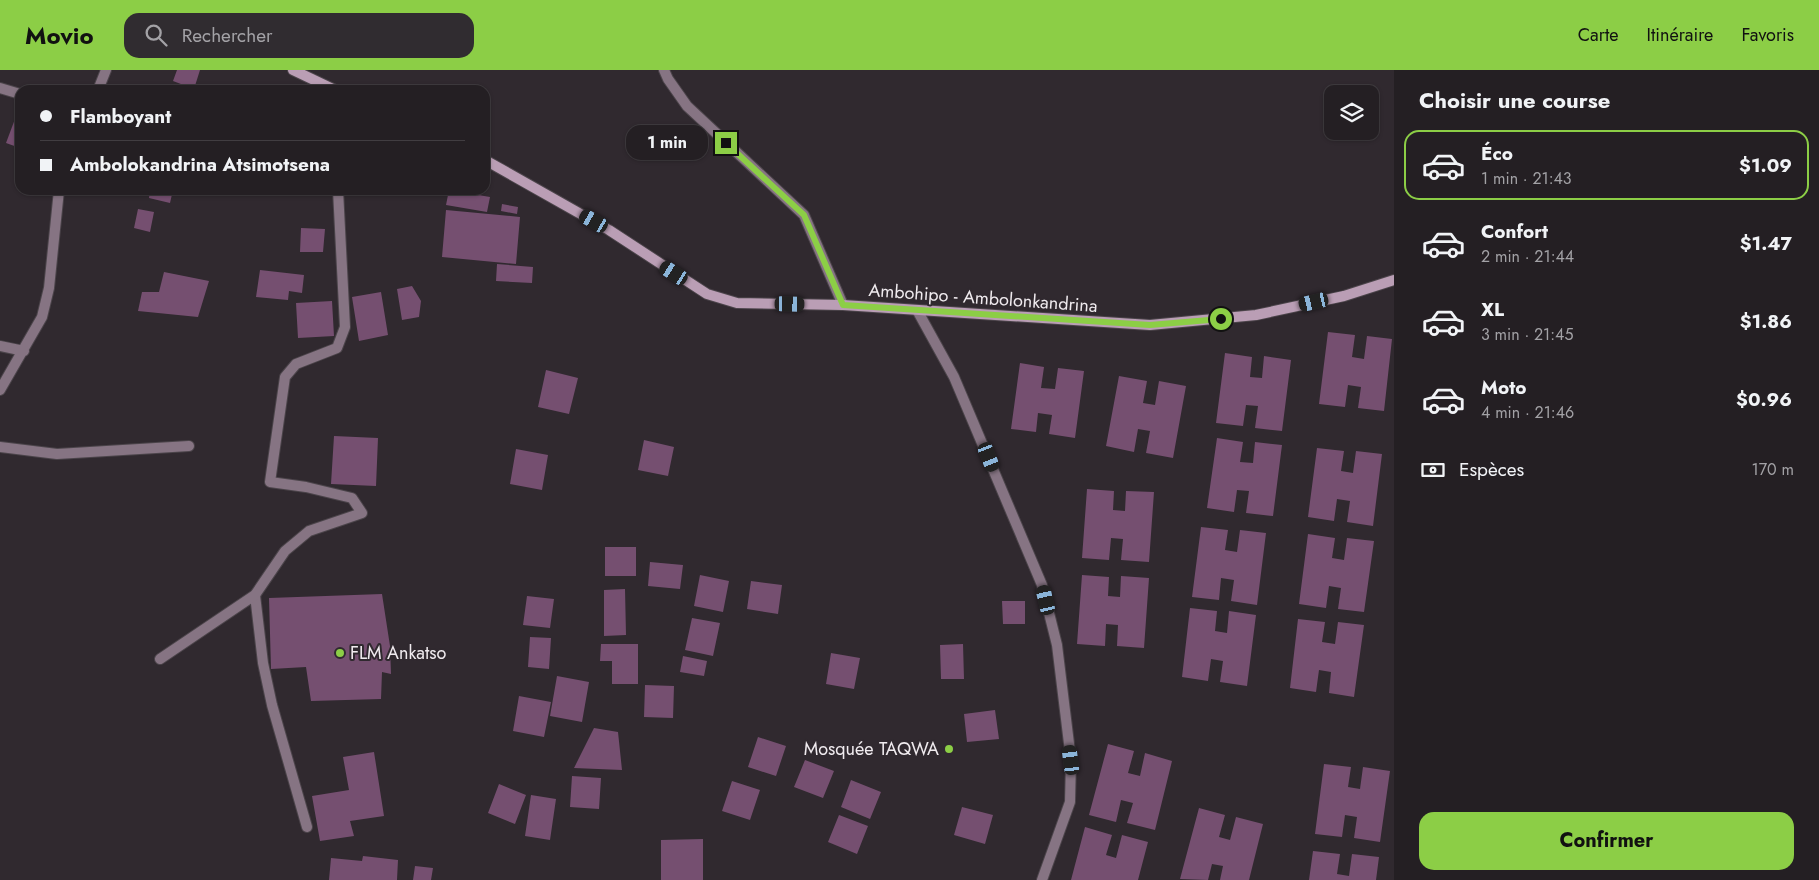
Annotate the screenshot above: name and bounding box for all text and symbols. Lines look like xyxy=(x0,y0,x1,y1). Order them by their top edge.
search box xyxy=(124,13,474,58)
text: Movio xyxy=(25,18,94,53)
icon: search xyxy=(142,21,170,49)
text: Rechercher xyxy=(182,22,272,49)
text: Carte xyxy=(1578,22,1619,48)
text: Itinéraire xyxy=(1647,22,1713,48)
text: Favoris xyxy=(1741,22,1794,48)
text: Choisir une course xyxy=(1419,84,1610,116)
map controls xyxy=(1324,85,1379,140)
button: layers xyxy=(1324,85,1379,140)
text: Flamboyant xyxy=(70,103,171,130)
callout: 1 min xyxy=(626,126,708,160)
text: 1 min xyxy=(647,131,687,154)
route end xyxy=(715,132,737,154)
text: Éco xyxy=(1481,140,1513,167)
icon: car xyxy=(1421,143,1466,188)
text: Ambolokandrina Atsimotsena xyxy=(70,151,330,178)
text: $1.09 xyxy=(1739,152,1792,179)
text: 1 min · 21:43 xyxy=(1481,167,1572,190)
car xyxy=(577,207,610,235)
text: Confort xyxy=(1481,218,1548,245)
icon: car xyxy=(1421,221,1466,266)
text: $1.47 xyxy=(1740,230,1792,257)
text: 2 min · 21:44 xyxy=(1481,245,1574,268)
car xyxy=(657,259,690,287)
street label: Ambohipo - Ambolonkandrina xyxy=(868,277,1098,319)
car xyxy=(1297,291,1330,313)
car xyxy=(774,296,805,312)
text: XL xyxy=(1481,296,1504,323)
icon: car xyxy=(1421,299,1466,344)
route start xyxy=(1210,308,1232,330)
text: $1.86 xyxy=(1740,308,1792,335)
text: 3 min · 21:45 xyxy=(1481,323,1573,346)
text: Moto xyxy=(1481,374,1526,401)
icon: car xyxy=(1421,377,1466,422)
text: $0.96 xyxy=(1736,386,1792,413)
text: 4 min · 21:46 xyxy=(1481,401,1574,424)
car xyxy=(976,440,1001,474)
icon: cash xyxy=(1419,456,1447,484)
text: Espèces xyxy=(1459,456,1524,483)
text: 170 m xyxy=(1752,458,1794,481)
car xyxy=(1035,584,1056,616)
place label: FLM Ankatso xyxy=(350,640,447,666)
marker: FLM Ankatso xyxy=(334,647,346,659)
place label: Mosquée TAQWA xyxy=(804,736,939,762)
marker: Mosquée TAQWA xyxy=(943,743,955,755)
car xyxy=(1061,744,1080,776)
button: Confirmer xyxy=(1419,812,1794,870)

